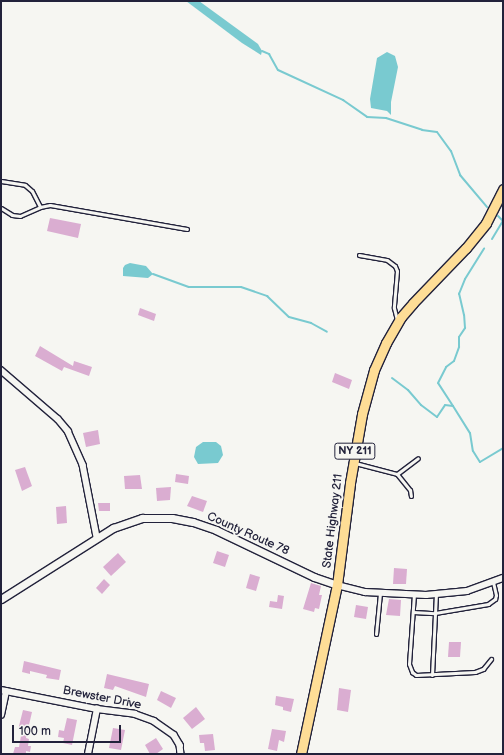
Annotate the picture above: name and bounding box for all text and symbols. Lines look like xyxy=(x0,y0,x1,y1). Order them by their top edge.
road number: NY 211 xyxy=(334,442,376,460)
street label: State Highway 211 xyxy=(320,473,346,569)
street label: County Route 78 xyxy=(204,509,292,559)
street label: Brewster Drive xyxy=(62,683,142,713)
scale bar xyxy=(14,717,123,743)
text: 100 m xyxy=(19,724,51,739)

